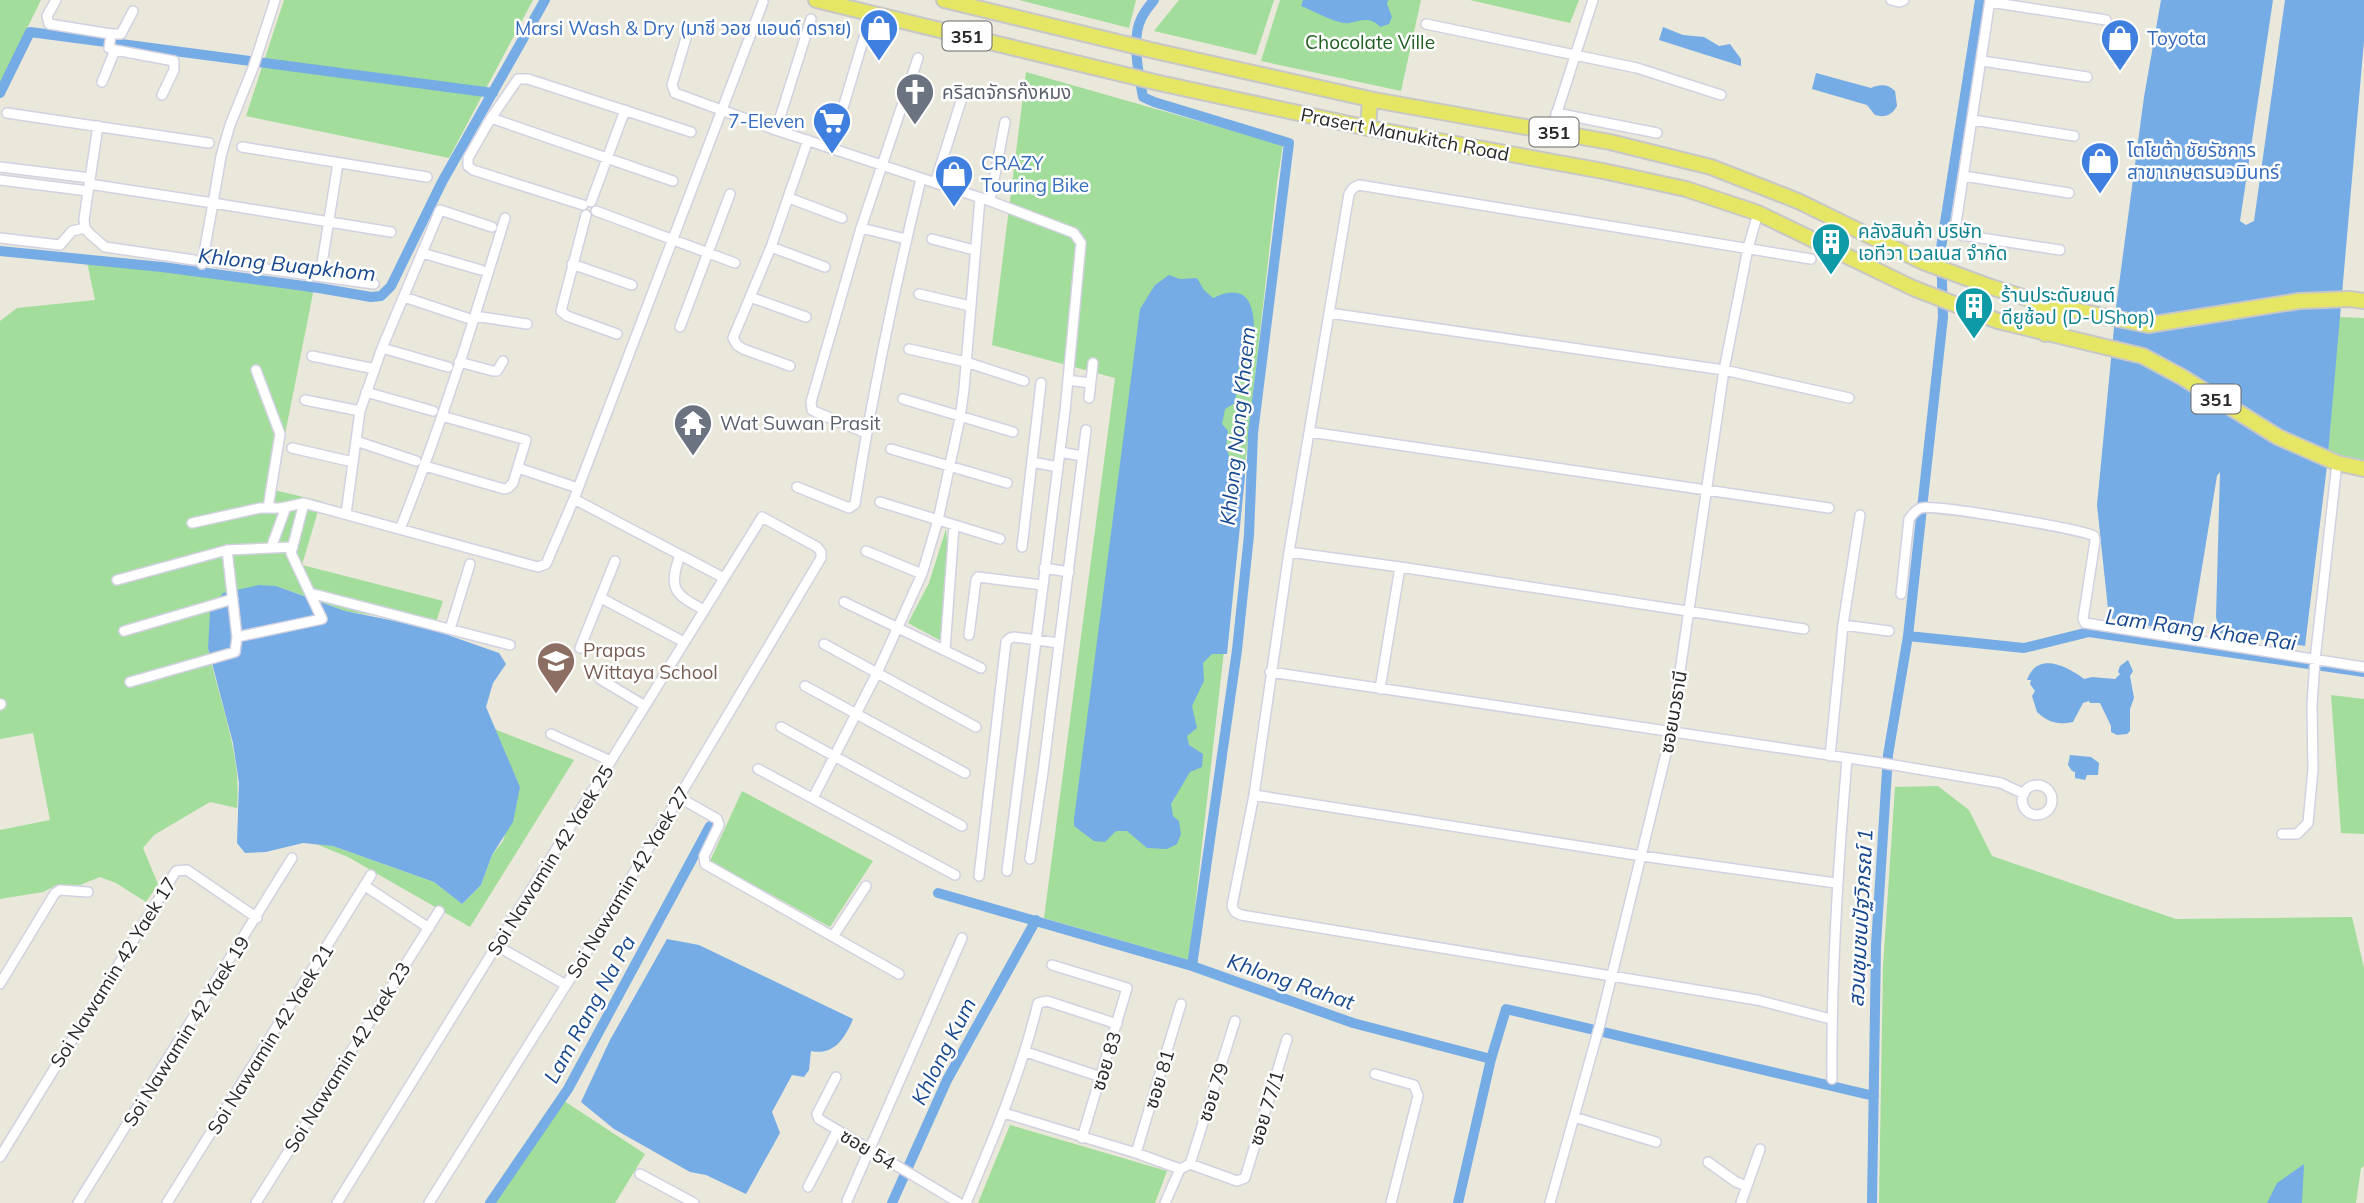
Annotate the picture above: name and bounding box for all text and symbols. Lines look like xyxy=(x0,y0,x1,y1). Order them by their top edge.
shop icon: Marsi Wash & Dry (มาชี วอช แอนด์ ดราย) xyxy=(858,7,900,62)
place label: Marsi Wash & Dry (มาชี วอช แอนด์ ดราย) xyxy=(515,16,852,40)
shop icon: Toyota xyxy=(2099,17,2141,72)
road number: 351 xyxy=(942,22,992,51)
place label: Toyota xyxy=(2147,26,2207,50)
park label: Chocolate Ville xyxy=(1305,30,1435,54)
church icon: คริสตจักรก๊งหมง xyxy=(894,71,936,126)
place label: คริสตจักรก๊งหมง xyxy=(942,80,1071,104)
supermarket icon: 7-Eleven xyxy=(811,100,853,155)
street label: Prasert Manukitch Road xyxy=(1299,102,1511,166)
place label: 7-Eleven xyxy=(728,109,805,133)
road number: 351 xyxy=(1530,118,1578,146)
place label: โตโยต้า ชัยรัชการ สาขาเกษตรนวมินทร์ xyxy=(2127,138,2280,184)
shop icon: โตโยต้า ชัยรัชการ สาขาเกษตรนวมินทร์ xyxy=(2079,140,2121,195)
place label: CRAZY Touring Bike xyxy=(981,151,1089,197)
shop icon: CRAZY Touring Bike xyxy=(933,153,975,208)
place label: คลังสินค้า บริษัท เอทีวา เวลเนส จำกัด xyxy=(1858,219,2007,265)
building icon: คลังสินค้า บริษัท เอทีวา เวลเนส จำกัด xyxy=(1810,221,1852,276)
water label: Khlong Buapkhom xyxy=(197,242,377,286)
place label: ร้านประดับยนต์ ดียูช้อป (D-UShop) xyxy=(2001,283,2155,330)
building icon: ร้านประดับยนต์ ดียูช้อป (D-UShop) xyxy=(1953,285,1995,340)
water label: Khlong Nong Khaem xyxy=(1214,326,1260,526)
road number: 351 xyxy=(2192,384,2240,414)
temple icon: Wat Suwan Prasit xyxy=(672,402,714,457)
place label: Wat Suwan Prasit xyxy=(720,411,881,435)
water label: Lam Rang Khae Rai xyxy=(2104,603,2299,655)
place label: Prapas Wittaya School xyxy=(583,638,718,684)
school or university icon: Prapas Wittaya School xyxy=(535,640,577,695)
street label: ซอยนวธานี xyxy=(1654,669,1692,755)
street label: Soi Nawamin 42 Yaek 25 xyxy=(482,760,618,960)
street label: Soi Nawamin 42 Yaek 27 xyxy=(561,782,695,982)
water label: สวนชุมชนปัฐวิกรณ์ 1 xyxy=(1842,828,1879,1008)
street label: Soi Nawamin 42 Yaek 17 xyxy=(45,872,181,1072)
street label: Soi Nawamin 42 Yaek 19 xyxy=(118,931,254,1131)
water label: Lam Rang Na Pa xyxy=(538,931,640,1087)
street label: Soi Nawamin 42 Yaek 21 xyxy=(202,939,338,1139)
water label: Khlong Rahat xyxy=(1224,947,1358,1015)
street label: Soi Nawamin 42 Yaek 23 xyxy=(279,957,415,1157)
water label: Khlong Kum xyxy=(905,993,981,1109)
street label: ซอย 83 xyxy=(1086,1029,1126,1093)
street label: ซอย 81 xyxy=(1139,1047,1179,1111)
street label: ซอย 79 xyxy=(1192,1060,1234,1124)
street label: ซอย 77/1 xyxy=(1243,1068,1289,1148)
street label: ซอย 54 xyxy=(836,1123,900,1175)

